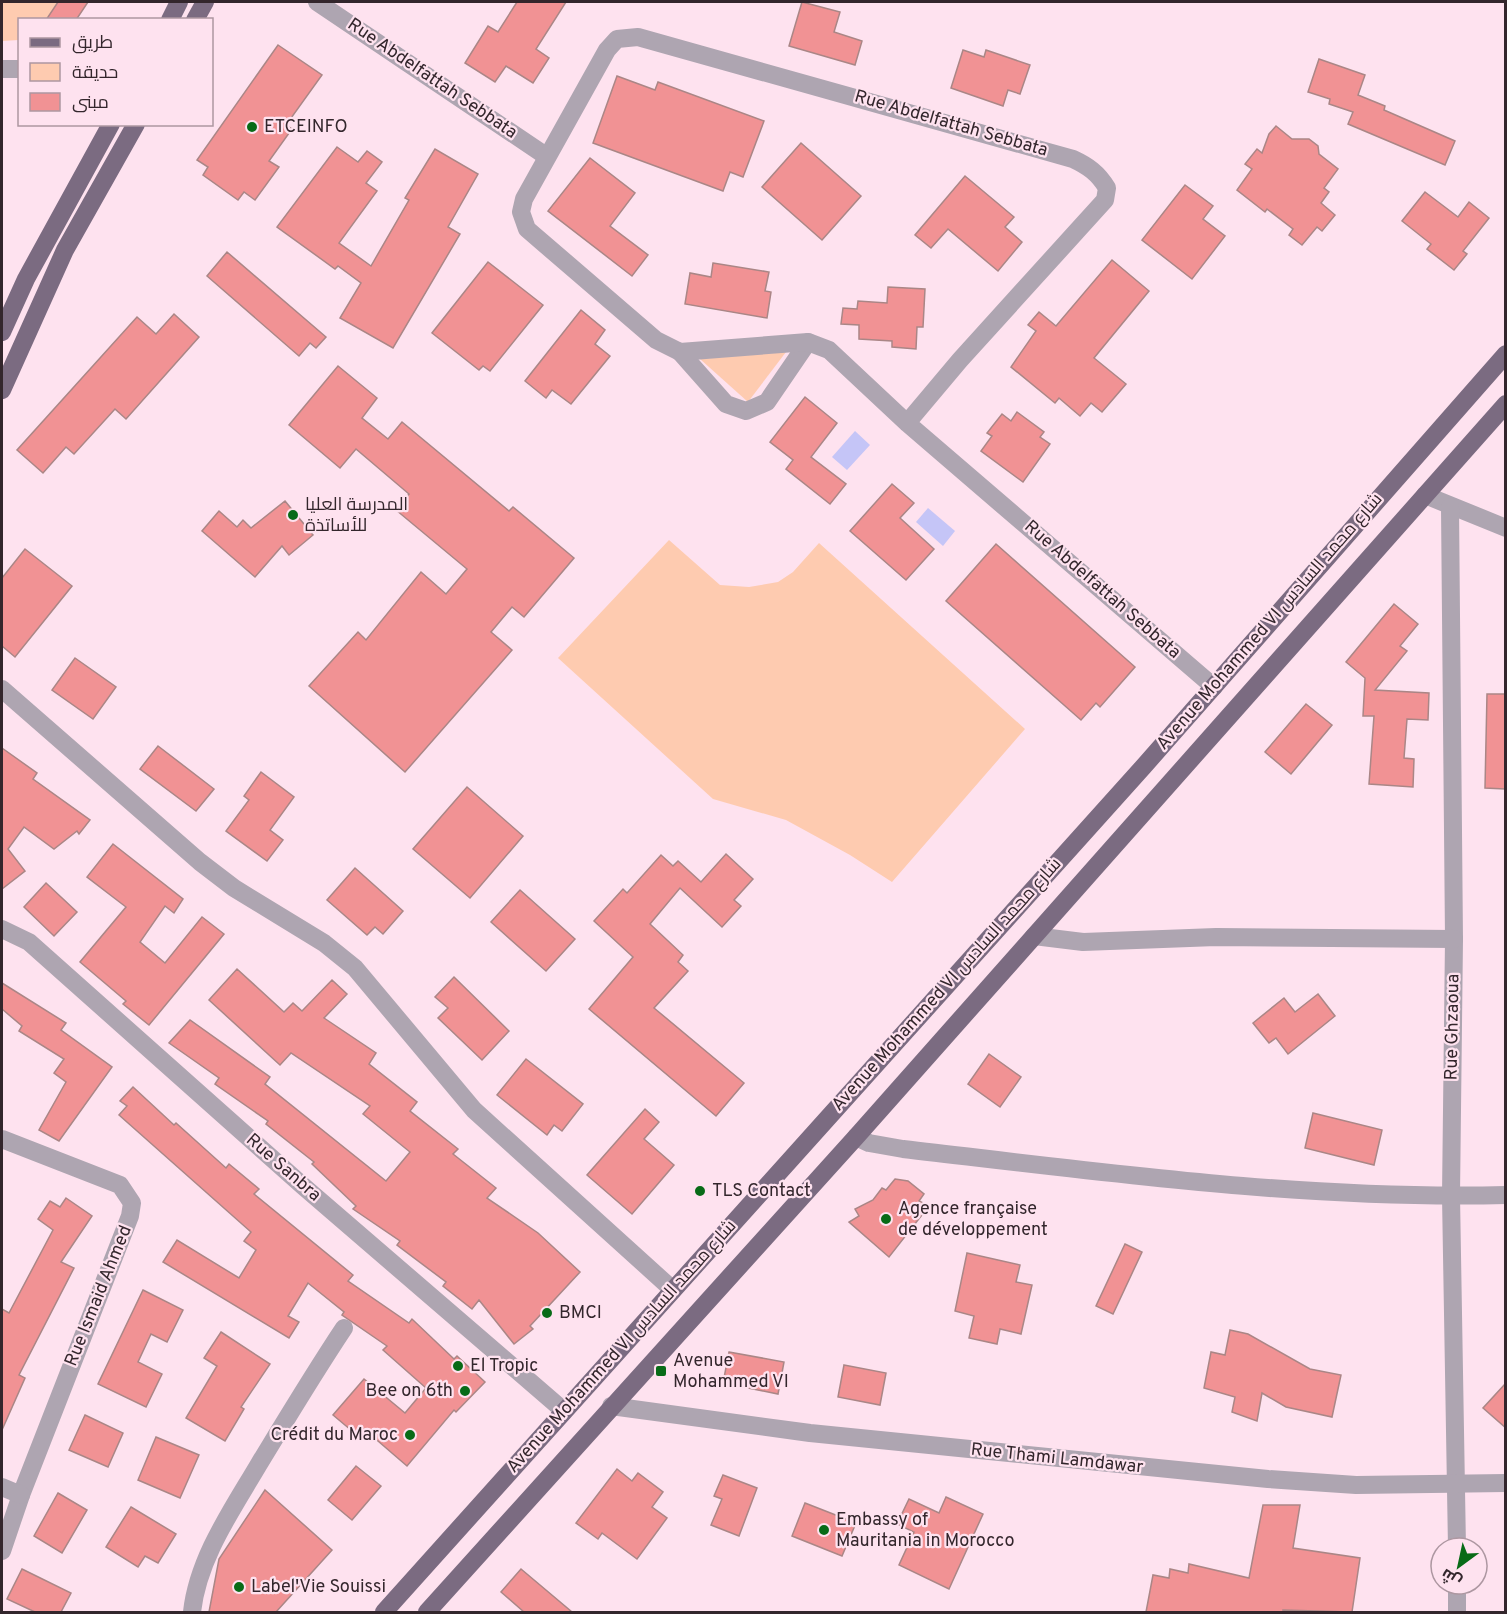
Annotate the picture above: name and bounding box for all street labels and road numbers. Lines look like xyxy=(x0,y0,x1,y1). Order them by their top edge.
street label: Rue Abdelfattah Sebbata xyxy=(343,14,521,144)
street label: Rue Abdelfattah Sebbata xyxy=(852,85,1050,163)
street label: Avenue Mohammed VI شارع محمد السادس xyxy=(1152,489,1388,755)
street label: Rue Abdelfattah Sebbata xyxy=(1019,516,1185,664)
street label: Avenue Mohammed VI شارع محمد السادس xyxy=(827,854,1067,1116)
street label: Rue Ghzaoua xyxy=(1441,973,1465,1081)
street label: Rue Sanbra xyxy=(241,1129,325,1207)
street label: Avenue Mohammed VI شارع محمد السادس xyxy=(502,1216,742,1478)
street label: Rue Ismaid Ahmed xyxy=(60,1222,138,1370)
street label: Rue Thami Lamdawar xyxy=(970,1438,1144,1480)

